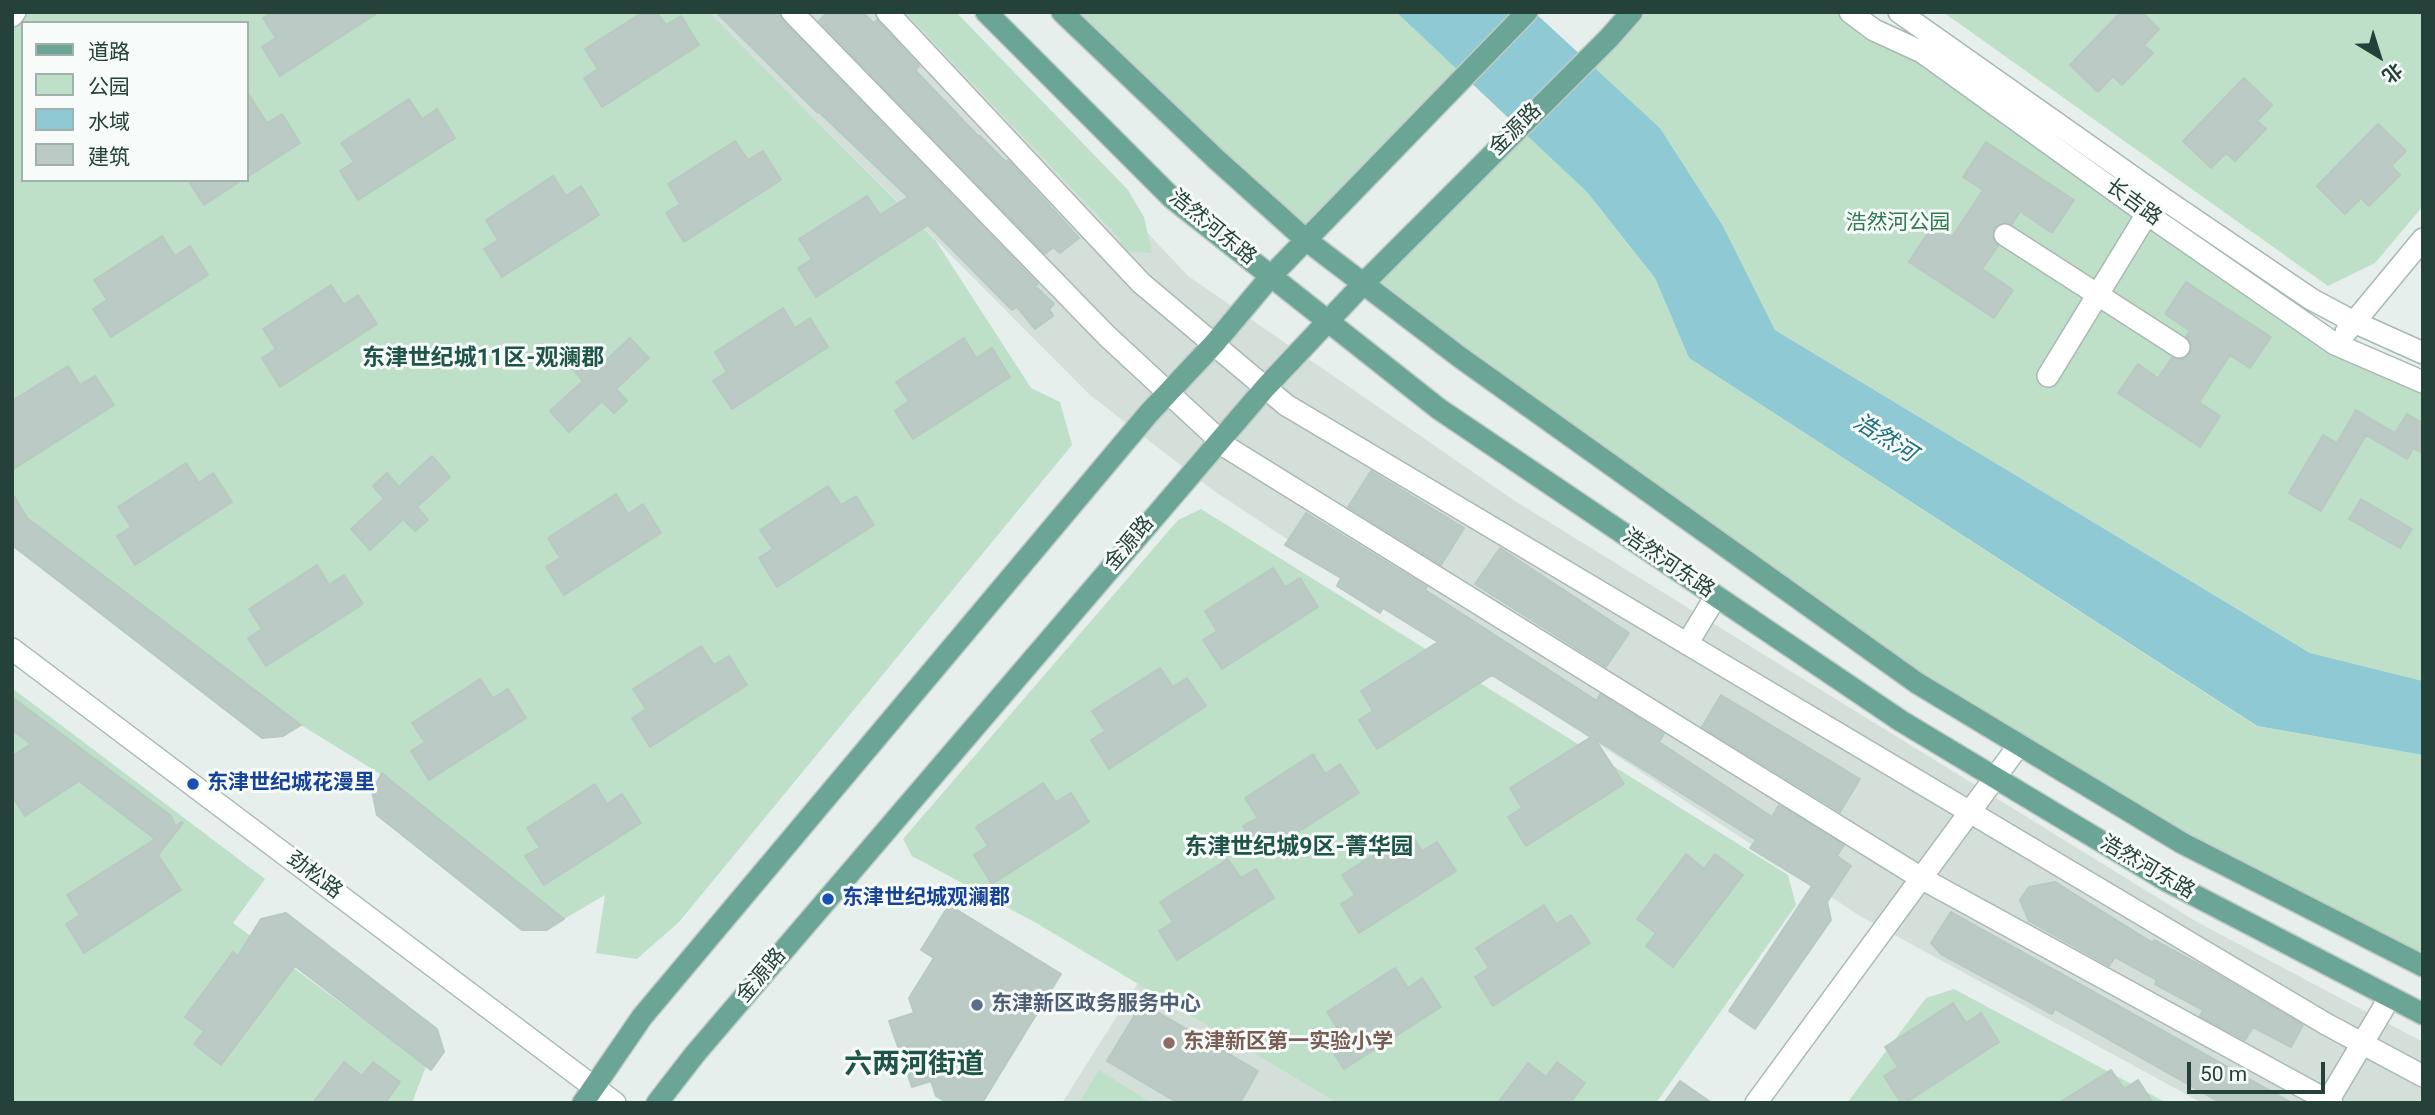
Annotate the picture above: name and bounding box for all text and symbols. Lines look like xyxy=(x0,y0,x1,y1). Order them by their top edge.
legend xyxy=(21,21,248,182)
north arrow xyxy=(2344,21,2414,91)
text: 道路 xyxy=(88,40,130,64)
text: 北 xyxy=(2378,58,2407,88)
text: 公园 xyxy=(88,75,130,99)
street label: 金源路 xyxy=(1485,99,1547,161)
text: 水域 xyxy=(88,110,130,134)
text: 建筑 xyxy=(88,145,130,169)
street label: 长吉路 xyxy=(2100,174,2166,232)
street label: 浩然河东路 xyxy=(1163,185,1261,271)
park label: 浩然河公园 xyxy=(1846,211,1950,237)
district label: 东津世纪城11区-观澜郡 xyxy=(362,345,604,373)
water label: 浩然河 xyxy=(1847,409,1921,469)
street label: 金源路 xyxy=(1100,512,1160,576)
street label: 浩然河东路 xyxy=(1617,524,1719,604)
place label: 东津世纪城花漫里 xyxy=(207,771,375,797)
marker: 东津世纪城花漫里 xyxy=(185,776,201,792)
street label: 浩然河东路 xyxy=(2095,831,2199,905)
district label: 东津世纪城9区-菁华园 xyxy=(1184,834,1414,862)
street label: 劲松路 xyxy=(281,847,347,905)
place label: 东津世纪城观澜郡 xyxy=(842,886,1010,912)
marker: 东津世纪城观澜郡 xyxy=(820,891,836,907)
street label: 金源路 xyxy=(732,944,792,1008)
place label: 东津新区政务服务中心 xyxy=(991,992,1201,1018)
marker: 东津新区政务服务中心 xyxy=(969,997,985,1013)
place label: 东津新区第一实验小学 xyxy=(1183,1030,1393,1056)
marker: 东津新区第一实验小学 xyxy=(1161,1035,1177,1051)
scale bar xyxy=(2190,1048,2328,1092)
district label: 六两河街道 xyxy=(844,1049,984,1083)
text: 50 m xyxy=(2200,1062,2247,1086)

